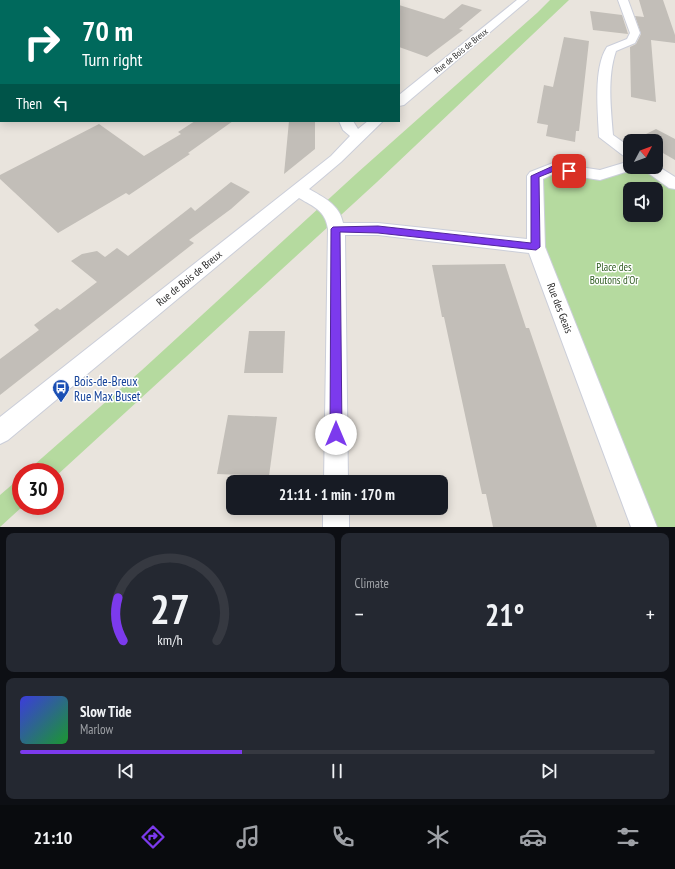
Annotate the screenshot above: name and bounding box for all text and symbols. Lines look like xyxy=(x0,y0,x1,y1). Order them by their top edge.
text: 70 m xyxy=(82,12,133,49)
icon: right xyxy=(16,16,68,68)
street label: Rue de Bois de Breux xyxy=(432,25,490,76)
text: Turn right xyxy=(82,48,142,71)
icon: left xyxy=(50,92,72,114)
text: Then xyxy=(16,94,42,113)
north arrow xyxy=(623,134,663,174)
map controls xyxy=(623,134,663,222)
pin xyxy=(552,154,586,188)
icon: arrive xyxy=(558,160,580,182)
button: sound xyxy=(623,182,663,222)
street label: Rue de Bois de Breux xyxy=(153,247,225,309)
park label: Place des Boutons d'Or xyxy=(590,260,638,287)
street label: Rue des Geais xyxy=(544,281,576,335)
place label: Bois-de-Breux Rue Max Buset xyxy=(74,373,141,405)
bus stop icon: Bois-de-Breux Rue Max Buset xyxy=(51,378,71,403)
position arrow xyxy=(315,413,357,455)
speed limit sign: 30 xyxy=(12,463,64,515)
text: 21:11 · 1 min · 170 m xyxy=(279,485,395,504)
text: Climate xyxy=(355,575,389,592)
text: 27 xyxy=(150,581,190,634)
text: 21° xyxy=(485,595,525,634)
text: − xyxy=(355,600,364,628)
text: + xyxy=(646,600,655,628)
text: km/h xyxy=(158,629,183,648)
text: Slow Tide xyxy=(80,702,132,721)
text: Marlow xyxy=(80,721,113,738)
icon: previous xyxy=(115,760,137,782)
icon: pause xyxy=(326,760,348,782)
icon: next xyxy=(538,760,560,782)
icon: directions xyxy=(139,823,167,851)
icon: music xyxy=(234,823,262,851)
icon: phone xyxy=(329,823,357,851)
icon: climate xyxy=(424,823,452,851)
icon: car xyxy=(519,823,547,851)
icon: filters xyxy=(614,823,642,851)
text: 21:10 xyxy=(33,826,72,849)

